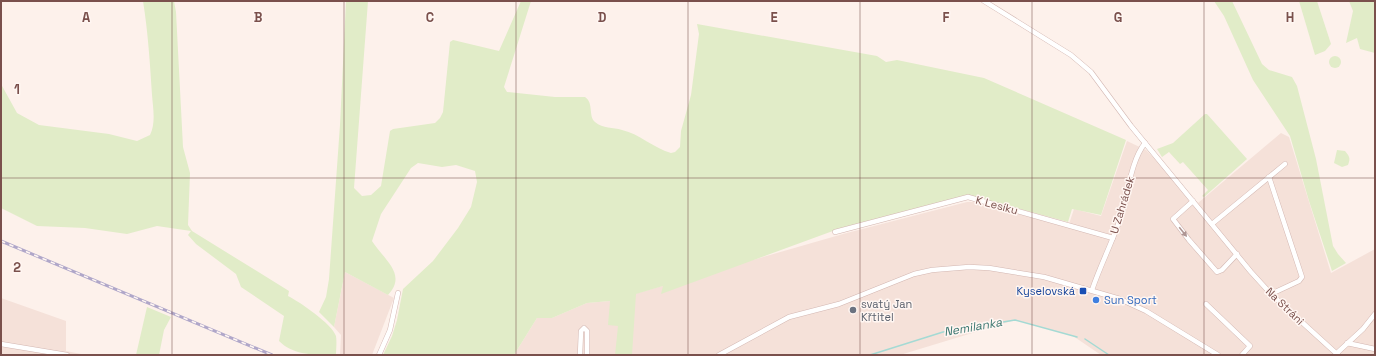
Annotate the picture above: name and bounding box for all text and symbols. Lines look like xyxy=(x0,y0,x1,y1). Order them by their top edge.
text: A xyxy=(82,9,91,26)
text: B xyxy=(254,9,263,26)
text: C xyxy=(426,9,434,26)
text: D xyxy=(598,9,607,26)
text: E xyxy=(770,9,778,26)
text: F xyxy=(943,9,950,26)
text: G xyxy=(1114,9,1122,26)
text: H xyxy=(1286,9,1294,26)
text: 1 xyxy=(14,81,20,98)
street label: U Zahrádek xyxy=(1107,175,1137,235)
street label: K Lesíku xyxy=(974,193,1020,217)
one-way arrow xyxy=(1178,227,1187,238)
text: 2 xyxy=(13,259,21,276)
place label: Kyselovská xyxy=(1016,284,1076,298)
street label: Na Stráni xyxy=(1263,284,1307,328)
marker: Kyselovská xyxy=(1078,286,1088,296)
place label: Sun Sport xyxy=(1104,293,1157,307)
marker: Sun Sport xyxy=(1091,295,1101,305)
place label: svatý Jan Křtitel xyxy=(861,297,912,324)
marker: svatý Jan Křtitel xyxy=(848,305,858,315)
water label: Nemilanka xyxy=(943,314,1003,340)

